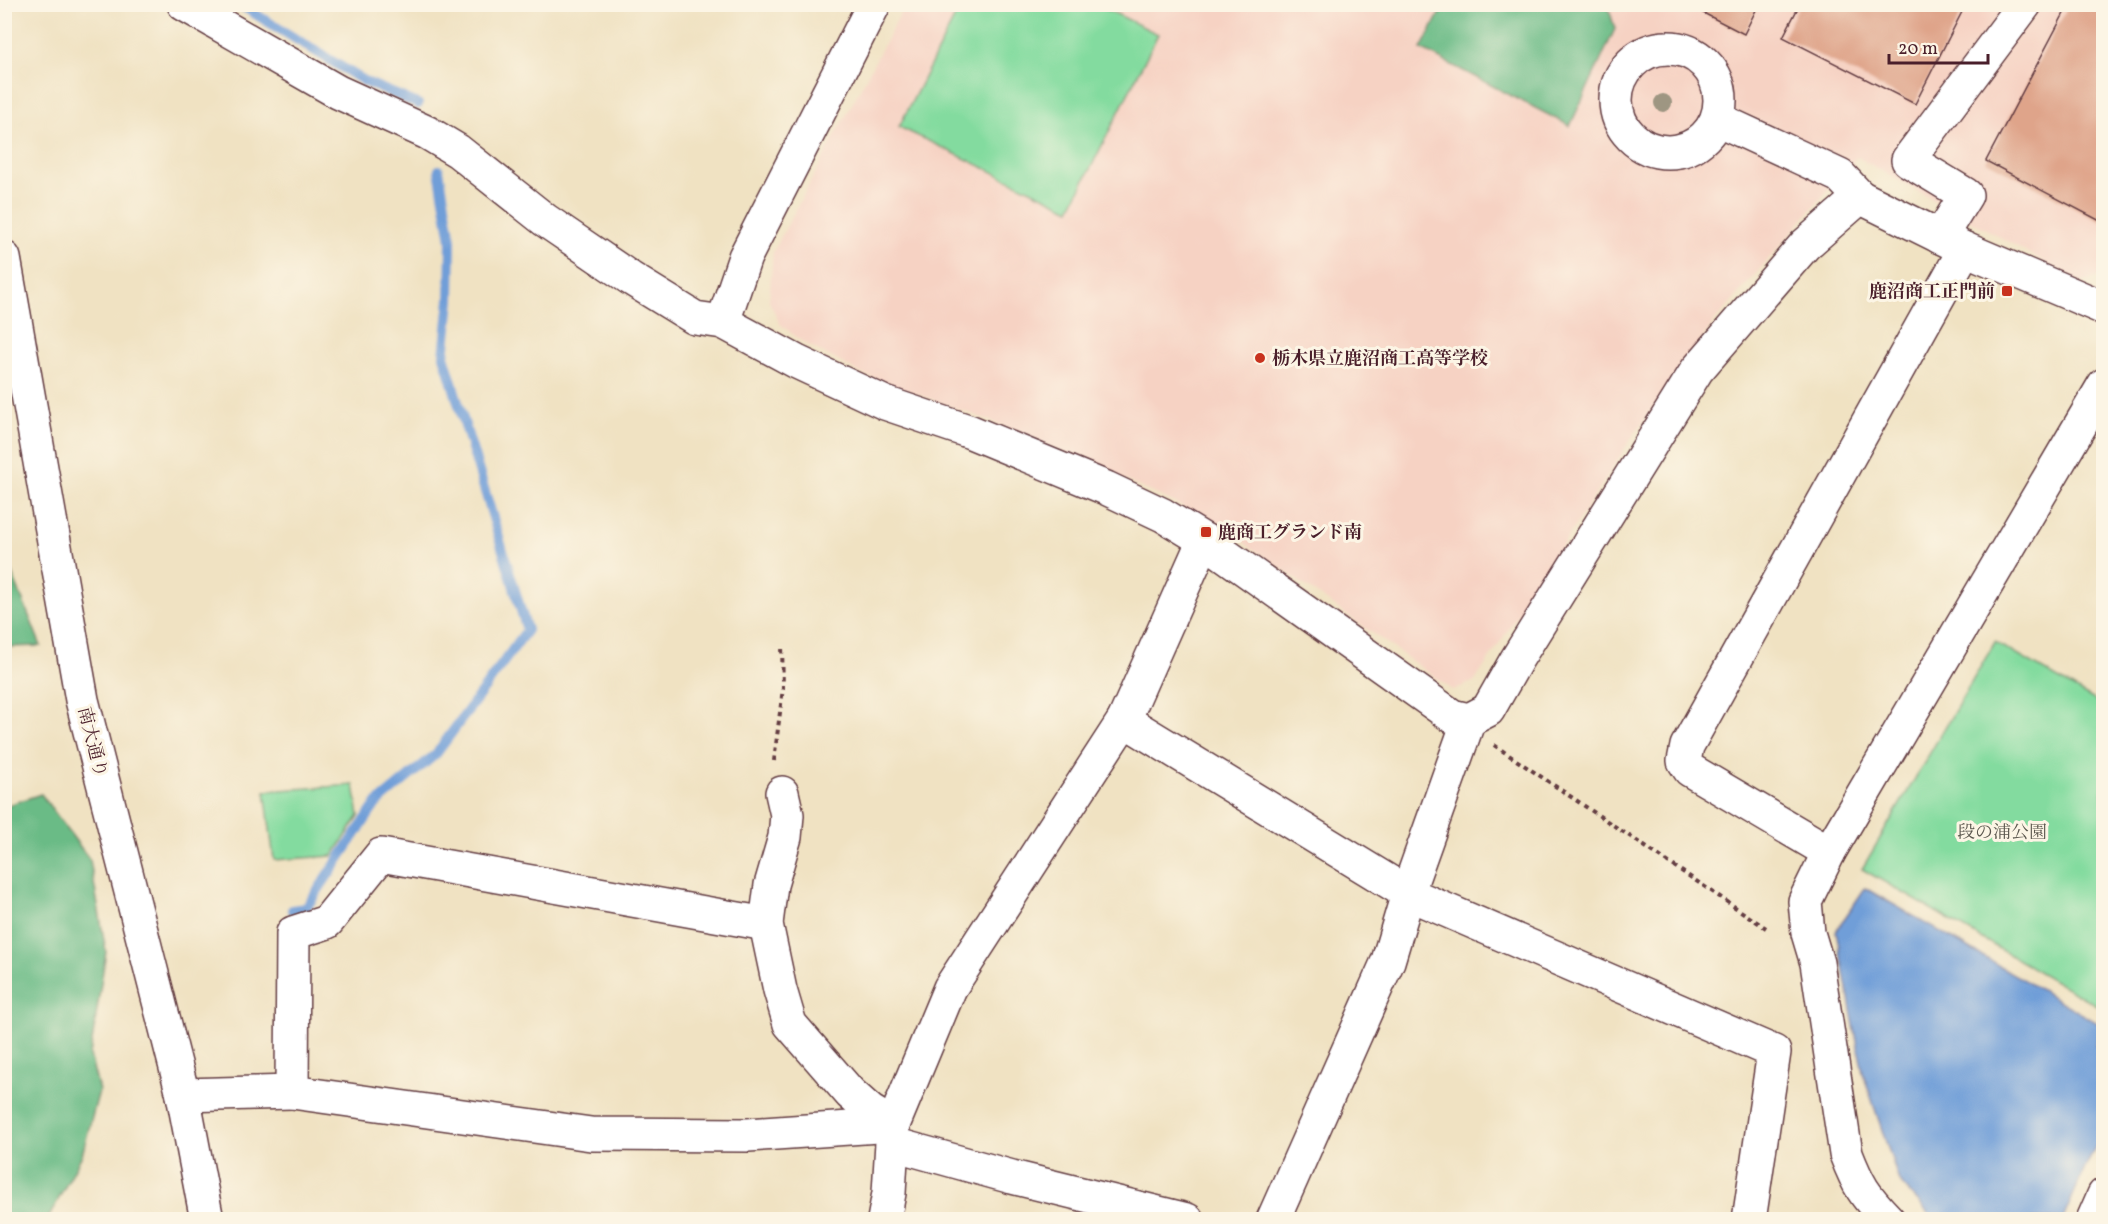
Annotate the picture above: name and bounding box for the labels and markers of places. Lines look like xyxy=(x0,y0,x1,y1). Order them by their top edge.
place label: 鹿沼商工正門前 xyxy=(1869,280,1995,305)
marker: 鹿沼商工正門前 xyxy=(2000,284,2014,298)
place label: 栃木県立鹿沼商工高等学校 xyxy=(1272,347,1488,372)
marker: 栃木県立鹿沼商工高等学校 xyxy=(1253,351,1267,365)
place label: 鹿商工グランド南 xyxy=(1218,521,1362,546)
marker: 鹿商工グランド南 xyxy=(1199,525,1213,539)

